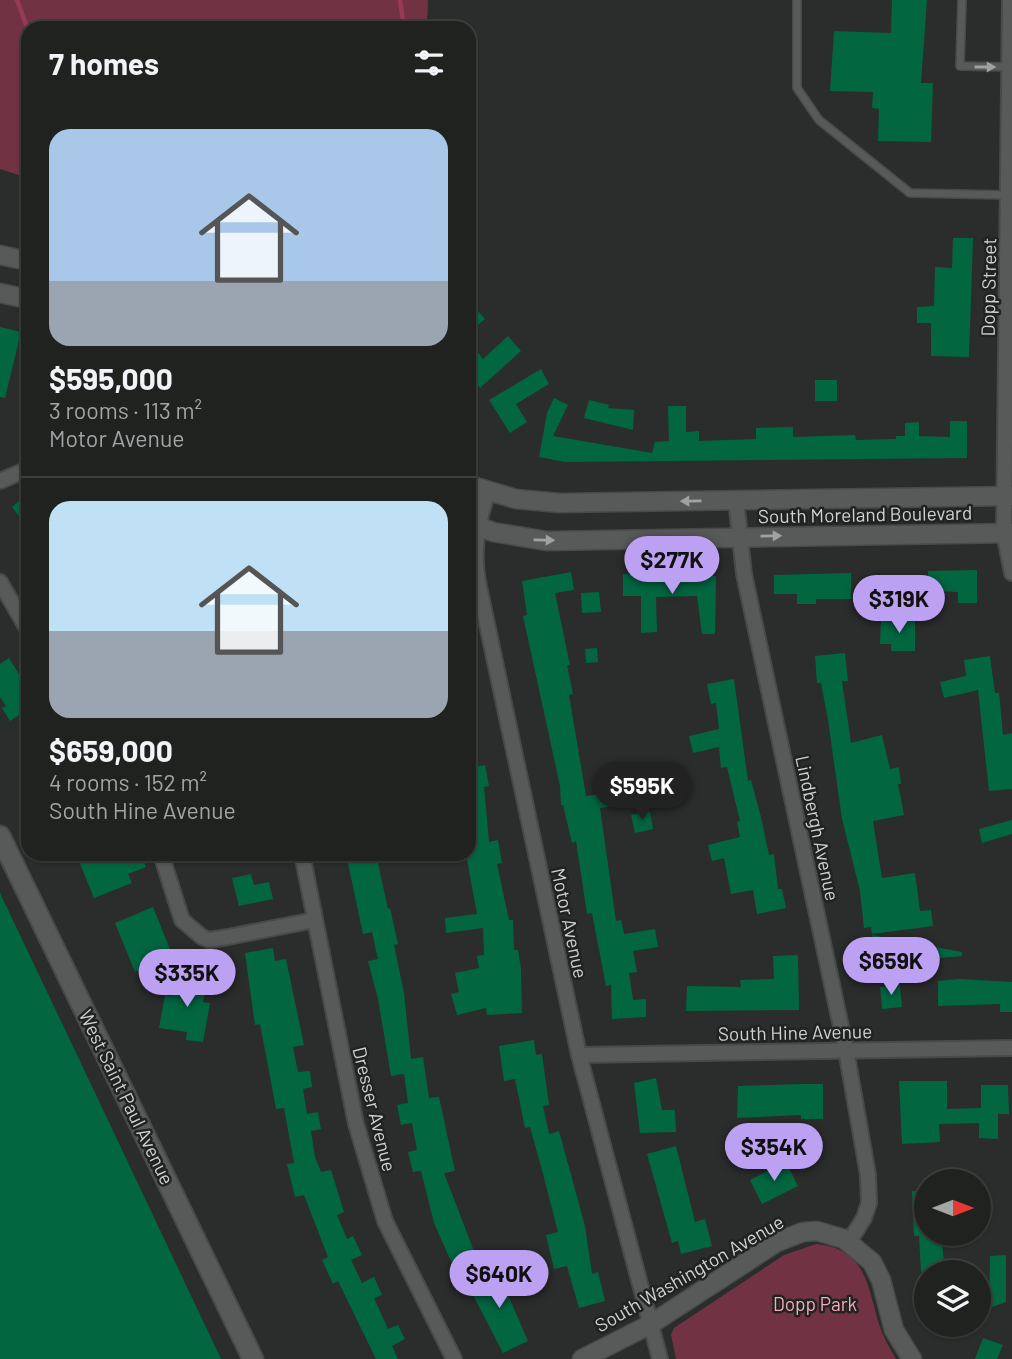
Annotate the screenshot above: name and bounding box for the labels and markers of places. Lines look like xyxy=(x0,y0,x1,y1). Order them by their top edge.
pin: $277K xyxy=(623,536,721,596)
pin: $319K xyxy=(850,576,948,635)
pin: $595K xyxy=(593,762,691,822)
pin: $659K xyxy=(842,937,940,997)
pin: $335K xyxy=(138,950,236,1009)
pin: $354K xyxy=(725,1124,823,1183)
pin: $640K xyxy=(450,1250,548,1310)

